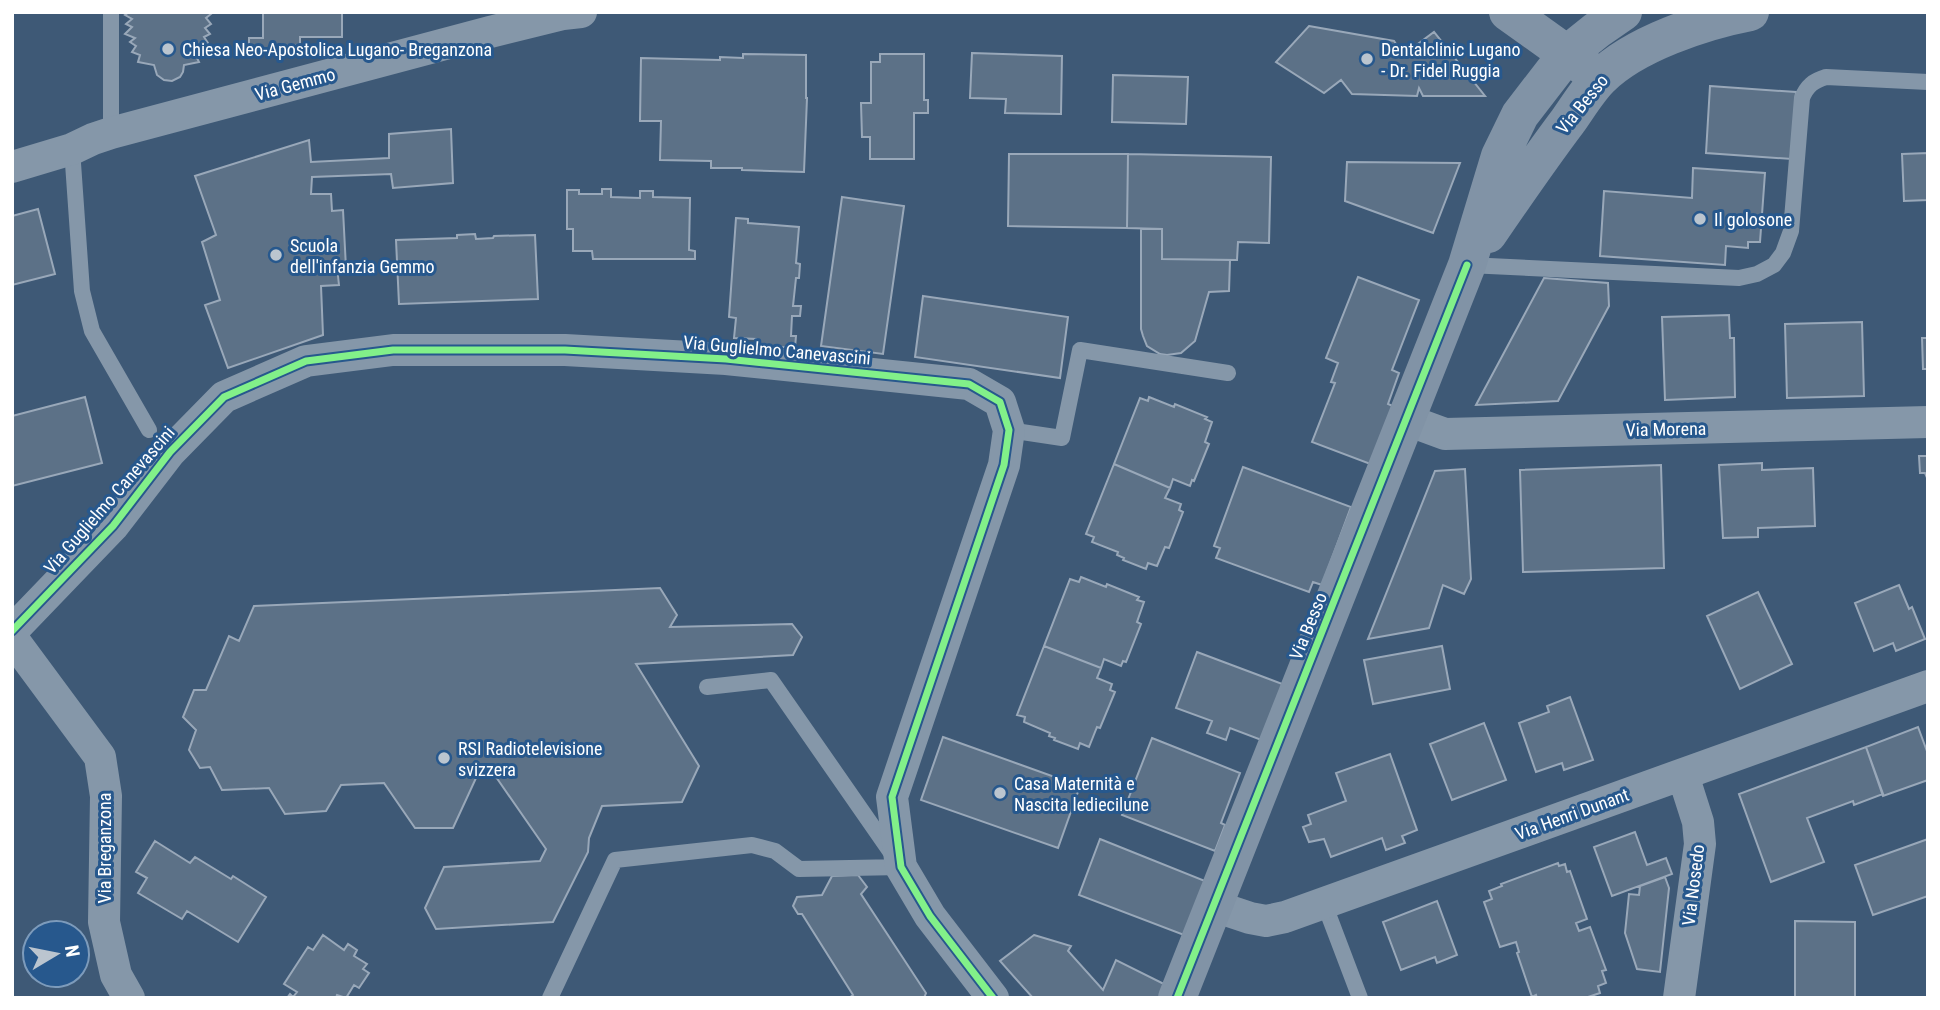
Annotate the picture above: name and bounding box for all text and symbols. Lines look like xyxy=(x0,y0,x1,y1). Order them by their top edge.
place label: Chiesa Neo-Apostolica Lugano- Breganzona xyxy=(182,39,492,60)
place label: Dentalclinic Lugano - Dr. Fidel Ruggia xyxy=(1381,39,1521,81)
marker: Chiesa Neo-Apostolica Lugano- Breganzona xyxy=(160,41,176,57)
marker: Dentalclinic Lugano - Dr. Fidel Ruggia xyxy=(1359,51,1375,67)
street label: Via Gemmo xyxy=(253,63,337,105)
street label: Via Besso xyxy=(1552,70,1612,138)
place label: Il golosone xyxy=(1714,209,1792,230)
marker: Il golosone xyxy=(1692,211,1708,227)
place label: Scuola dell'infanzia Gemmo xyxy=(290,235,435,277)
marker: Scuola dell'infanzia Gemmo xyxy=(268,247,284,263)
street label: Via Guglielmo Canevascini xyxy=(682,331,872,369)
street label: Via Morena xyxy=(1625,418,1707,440)
street label: Via Guglielmo Canevascini xyxy=(39,422,179,578)
street label: Via Besso xyxy=(1285,589,1331,663)
place label: RSI Radiotelevisione svizzera xyxy=(458,738,602,780)
marker: RSI Radiotelevisione svizzera xyxy=(436,750,452,766)
place label: Casa Maternità e Nascita lediecilune xyxy=(1014,773,1149,815)
street label: Via Henri Dunant xyxy=(1512,784,1632,844)
marker: Casa Maternità e Nascita lediecilune xyxy=(992,785,1008,801)
street label: Via Breganzona xyxy=(94,793,115,903)
street label: Via Nosedo xyxy=(1678,843,1708,927)
north arrow xyxy=(21,919,91,989)
text: N xyxy=(60,943,85,959)

